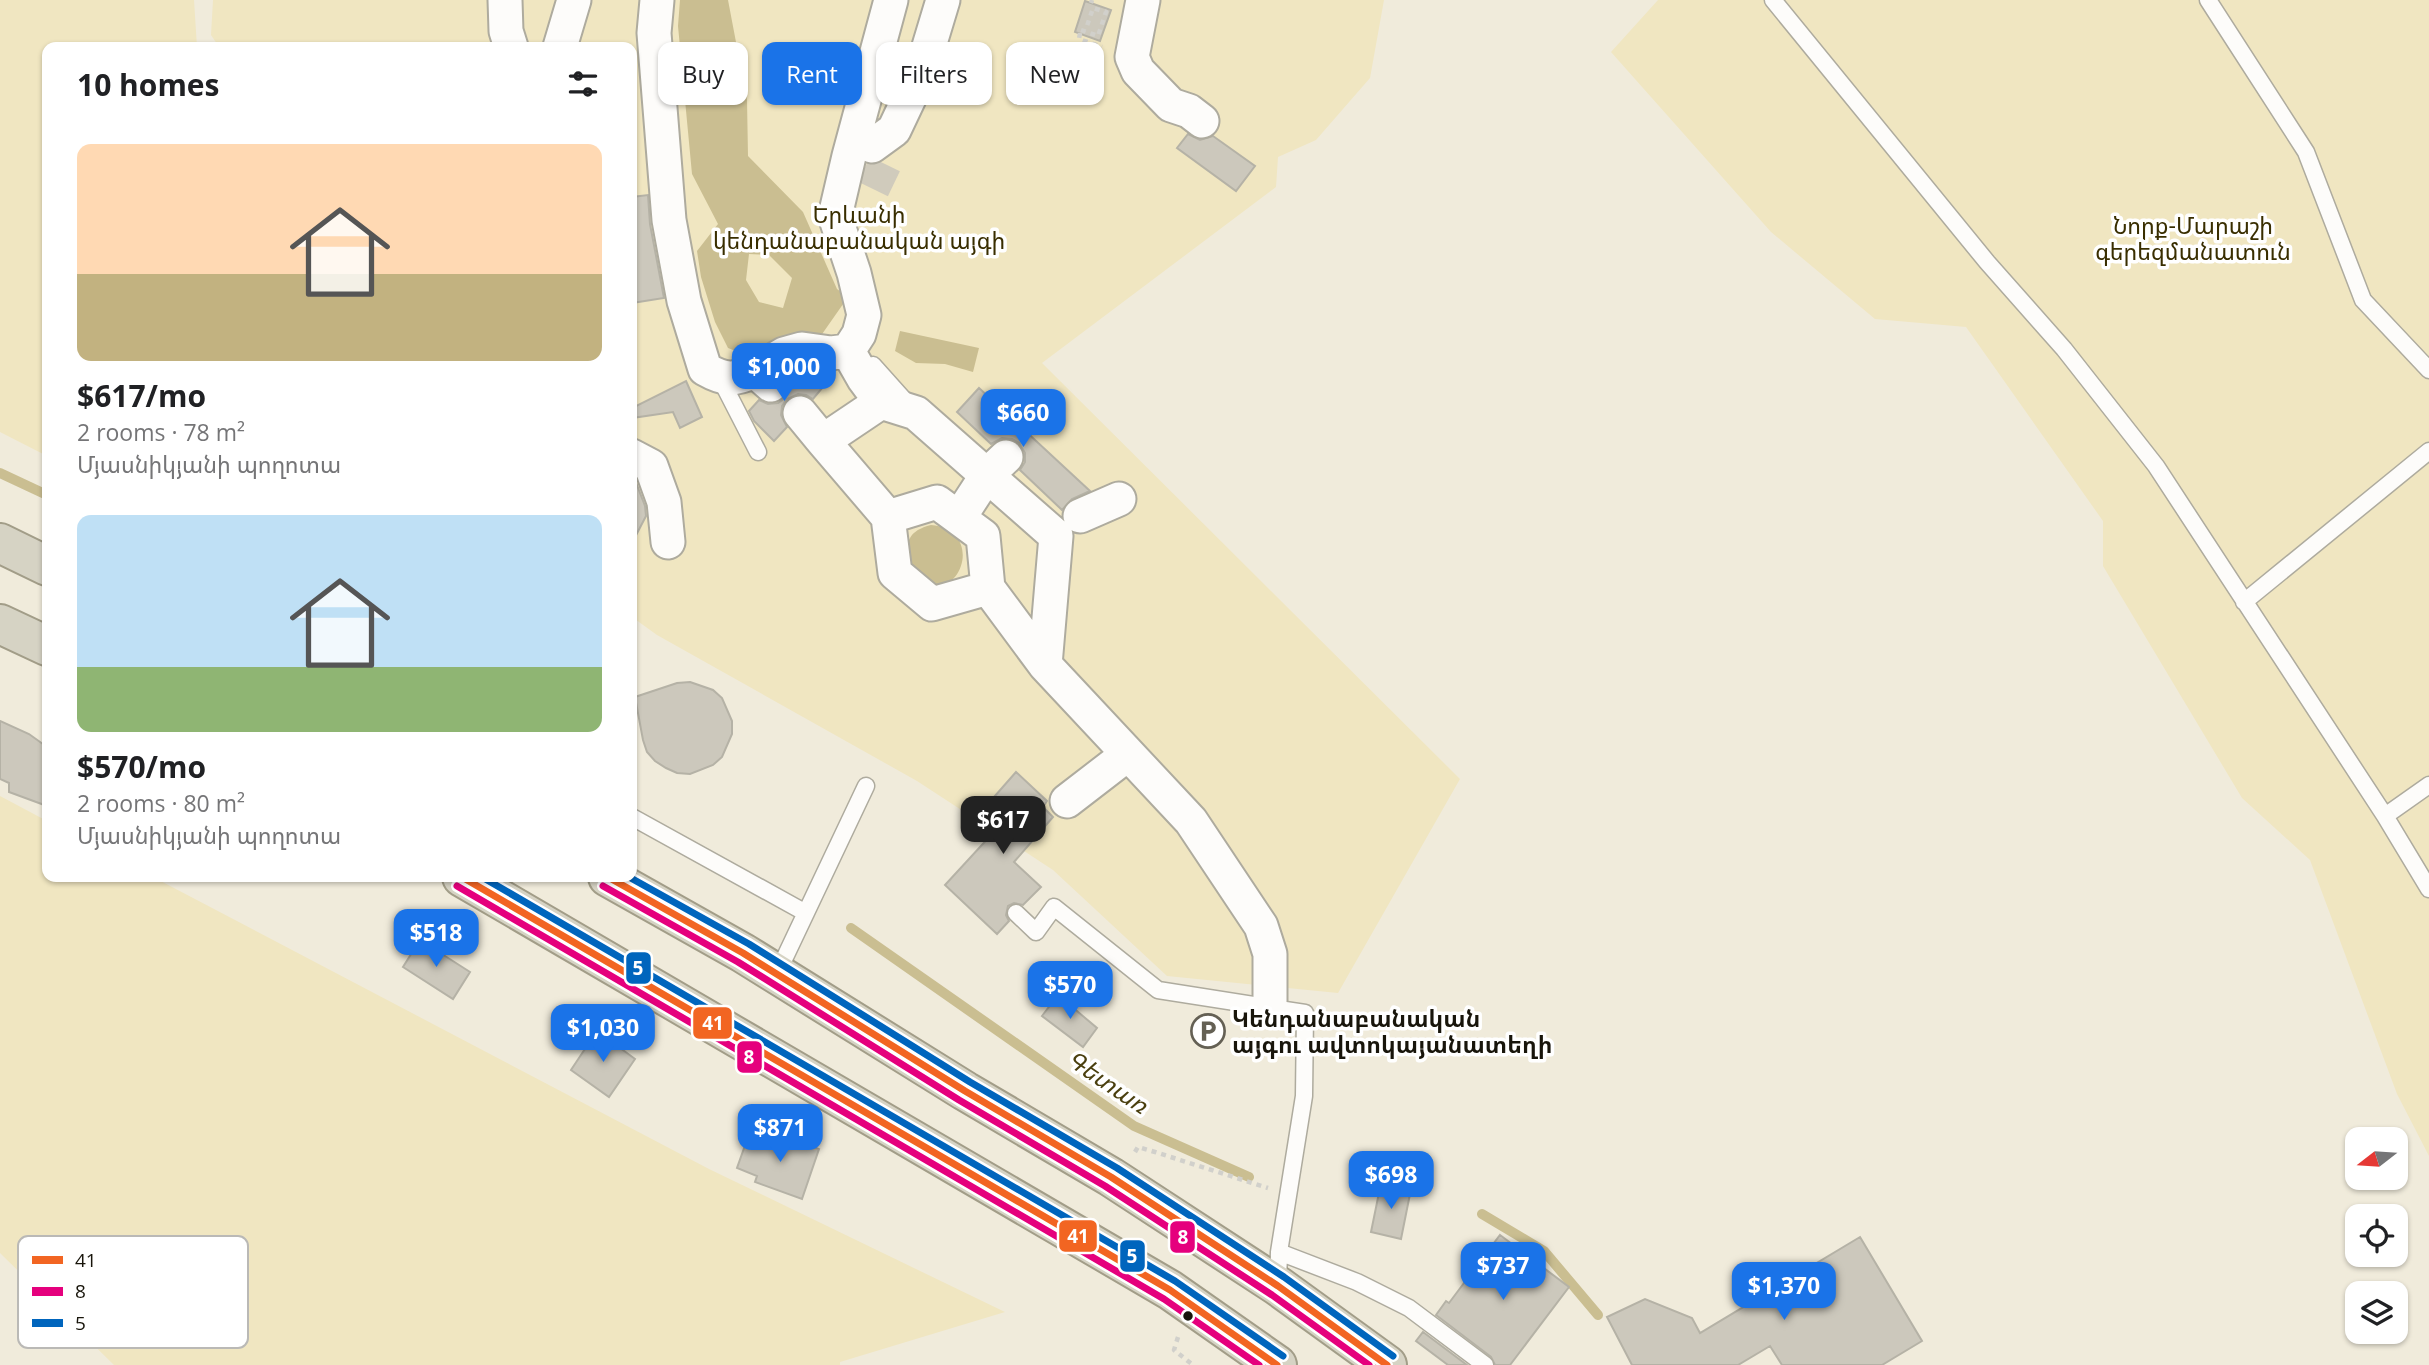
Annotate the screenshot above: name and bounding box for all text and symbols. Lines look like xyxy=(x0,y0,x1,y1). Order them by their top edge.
chip: Buy xyxy=(658,42,748,105)
chip: Rent xyxy=(762,42,862,105)
chip: Filters xyxy=(876,42,992,105)
chip: New xyxy=(1006,42,1104,105)
text: 10 homes xyxy=(77,64,220,105)
icon: filters xyxy=(564,65,602,103)
icon: home xyxy=(277,189,403,315)
park label: Երևանի կենդանաբանական այգի xyxy=(713,198,1005,256)
park label: Նորք-Մարաշի գերեզմանատուն xyxy=(2095,209,2291,267)
pin: $1,000 xyxy=(727,344,841,403)
text: $1,000 xyxy=(748,350,820,382)
text: $617/mo xyxy=(77,375,206,416)
pin: $660 xyxy=(982,390,1064,449)
text: $660 xyxy=(997,396,1049,428)
text: 2 rooms · 78 m² xyxy=(77,416,245,448)
text: Մյասնիկյանի պողոտա xyxy=(77,448,341,480)
icon: home xyxy=(277,560,403,686)
text: $570/mo xyxy=(77,746,206,787)
text: 2 rooms · 80 m² xyxy=(77,787,245,819)
pin: $617 xyxy=(962,796,1044,856)
text: $617 xyxy=(977,803,1029,835)
text: Մյասնիկյանի պողոտա xyxy=(77,819,341,851)
pin: $518 xyxy=(395,909,477,969)
text: $518 xyxy=(410,916,462,948)
line badge: 5 xyxy=(625,951,652,985)
text: 5 xyxy=(633,955,643,981)
pin: $570 xyxy=(1029,962,1111,1021)
text: $570 xyxy=(1044,968,1096,1000)
place label: Կենդանաբանական այգու ավտոկայանատեղի xyxy=(1232,1002,1552,1060)
pin: $1,030 xyxy=(546,1004,660,1064)
line badge: 41 xyxy=(692,1006,733,1040)
text: 41 xyxy=(702,1010,724,1036)
text: $1,030 xyxy=(567,1011,639,1043)
parking icon: Կենդանաբանական այգու ավտոկայանատեղի xyxy=(1189,1012,1227,1050)
line badge: 8 xyxy=(736,1040,763,1074)
water label: Գետառ xyxy=(1061,1042,1156,1121)
text: 8 xyxy=(744,1044,755,1070)
pin: $871 xyxy=(739,1104,821,1164)
text: $871 xyxy=(754,1111,806,1143)
north arrow xyxy=(2345,1127,2408,1190)
map controls xyxy=(2345,1127,2408,1344)
pin: $698 xyxy=(1350,1152,1432,1211)
text: $698 xyxy=(1365,1158,1417,1190)
button: locate xyxy=(2345,1204,2408,1267)
line badge: 41 xyxy=(1058,1219,1098,1253)
line badge: 8 xyxy=(1169,1220,1196,1254)
text: 41 xyxy=(1067,1223,1089,1249)
text: 8 xyxy=(1178,1224,1189,1250)
legend xyxy=(18,1236,248,1348)
line badge: 5 xyxy=(1119,1239,1146,1273)
pin: $737 xyxy=(1462,1242,1544,1302)
text: 5 xyxy=(1127,1243,1137,1269)
text: 41 xyxy=(75,1247,97,1273)
text: $737 xyxy=(1477,1249,1529,1281)
pin: $1,370 xyxy=(1727,1262,1841,1322)
text: $1,370 xyxy=(1748,1269,1820,1301)
text: 8 xyxy=(75,1278,86,1304)
button: layers xyxy=(2345,1281,2408,1344)
unlabelled marker xyxy=(1181,1309,1195,1323)
text: 5 xyxy=(75,1310,86,1336)

